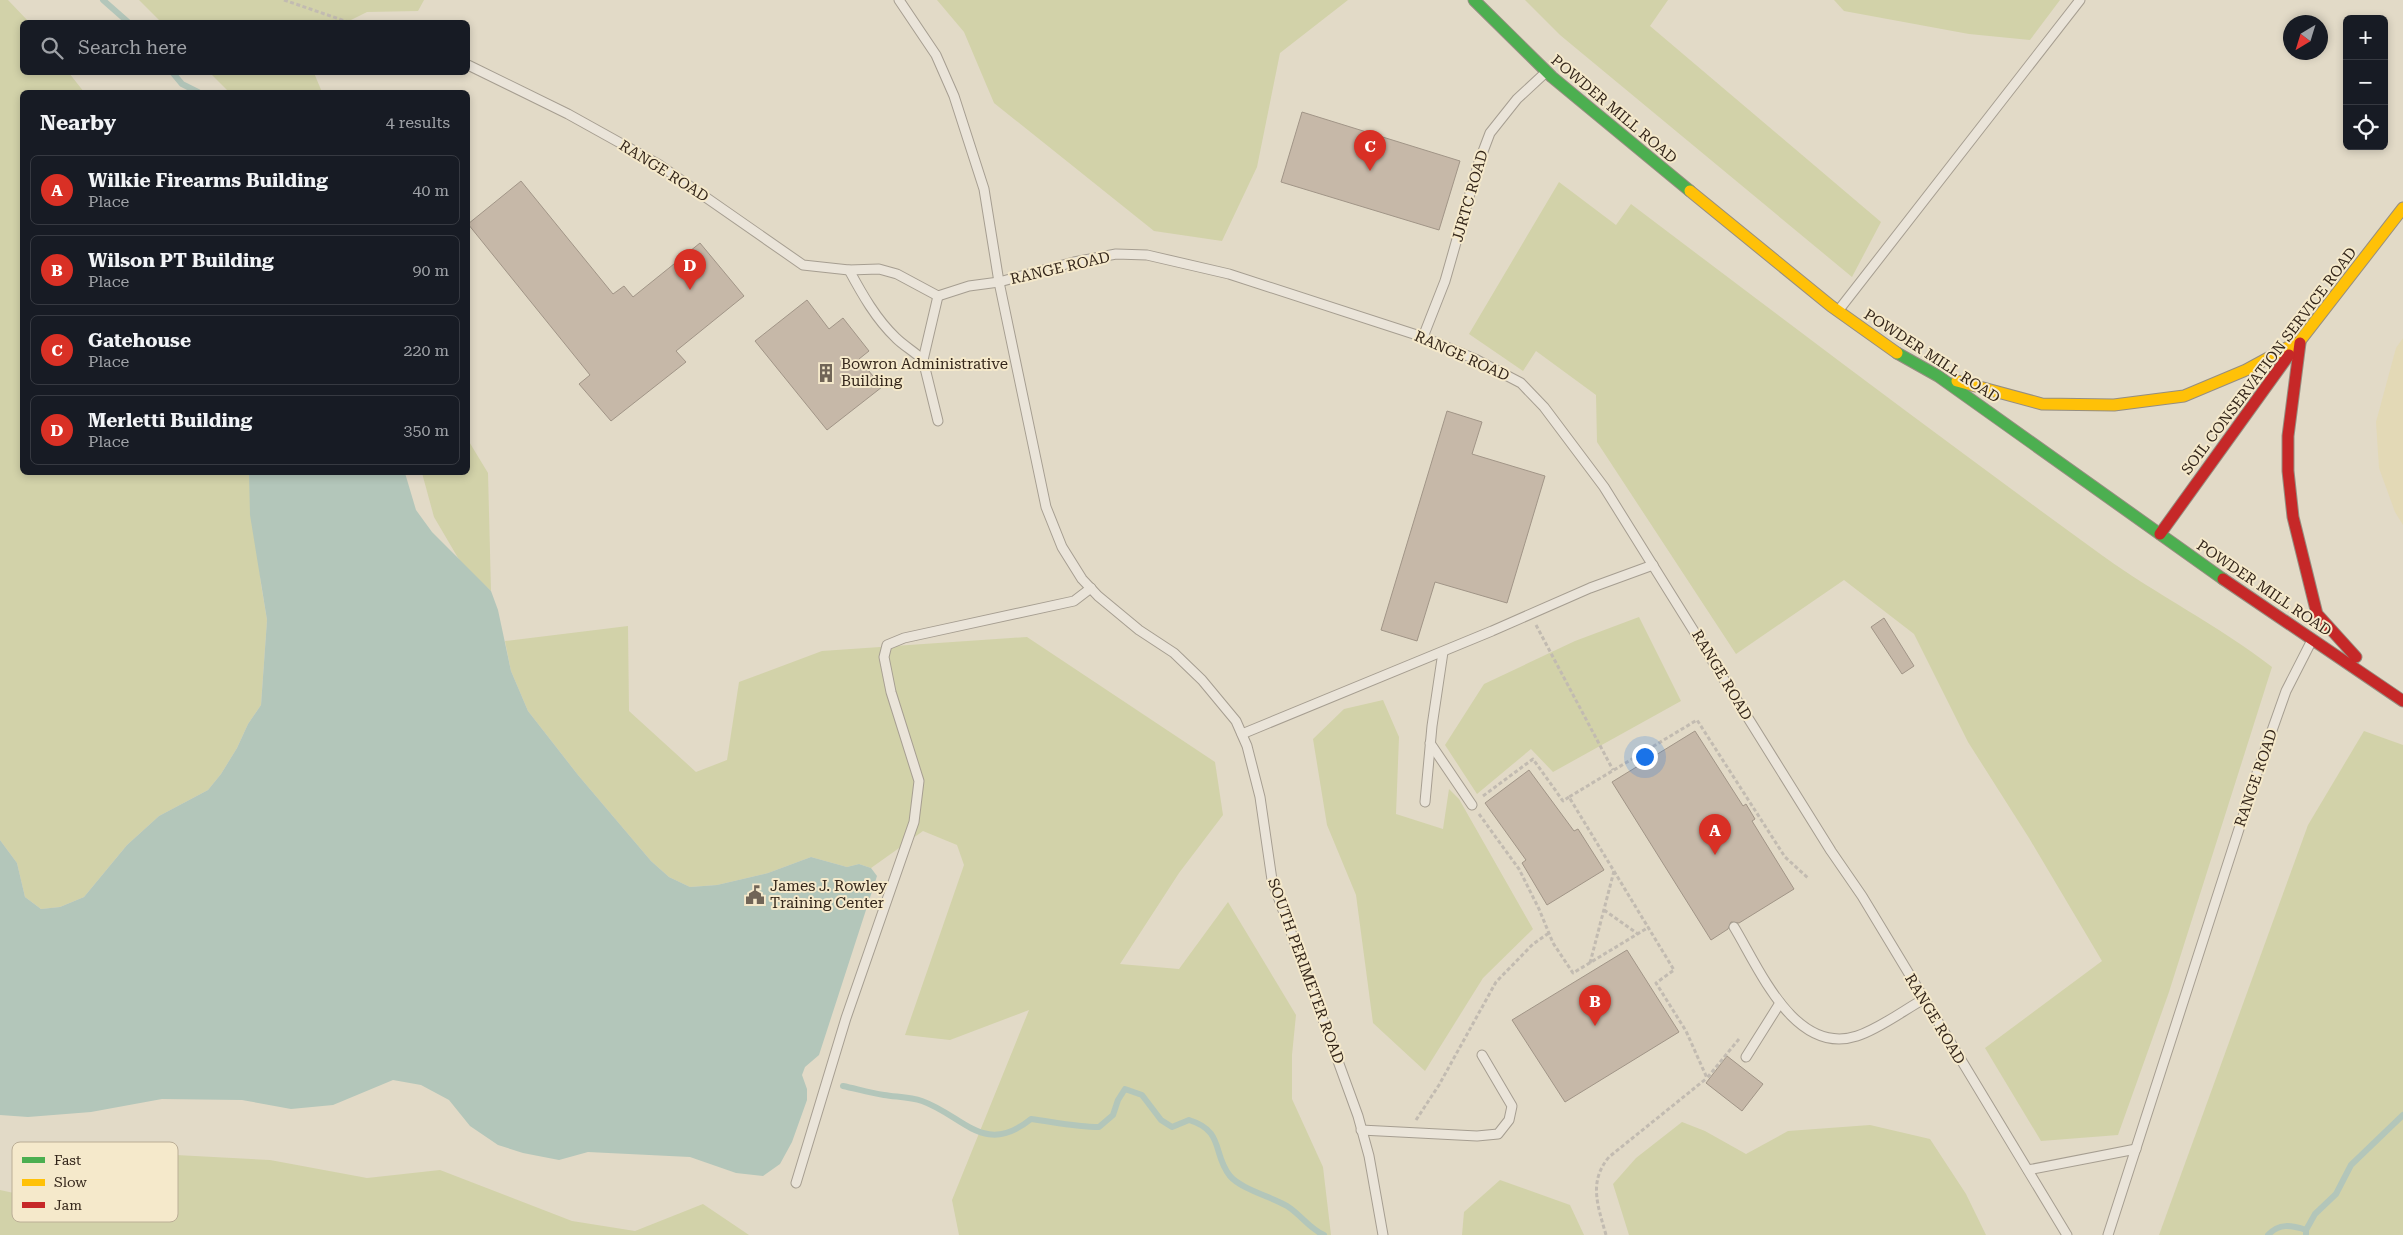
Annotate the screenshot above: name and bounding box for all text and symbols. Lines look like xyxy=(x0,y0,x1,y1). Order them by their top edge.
north arrow xyxy=(2283,15,2328,60)
map controls xyxy=(2343,15,2388,150)
button: + xyxy=(2343,15,2388,60)
search box xyxy=(20,20,470,75)
icon: search xyxy=(38,34,66,62)
text: Search here xyxy=(78,36,187,59)
street label: POWDER MILL ROAD xyxy=(1547,51,1681,167)
button: − xyxy=(2343,60,2388,105)
button: locate xyxy=(2343,105,2388,150)
text: Nearby xyxy=(40,111,116,135)
text: 4 results xyxy=(386,113,450,132)
pin: C xyxy=(1354,130,1386,171)
street label: RANGE ROAD xyxy=(616,136,712,206)
street label: JJRTC ROAD xyxy=(1448,148,1492,244)
text: Wilkie Firearms Building xyxy=(88,169,328,192)
text: A xyxy=(51,181,63,200)
text: 40 m xyxy=(412,181,449,200)
text: Place xyxy=(88,192,129,211)
street label: SOIL CONSERVATION SERVICE ROAD xyxy=(2178,244,2360,478)
street label: RANGE ROAD xyxy=(1008,248,1112,288)
text: Wilson PT Building xyxy=(88,249,274,272)
pin: D xyxy=(674,249,706,290)
text: B xyxy=(51,261,63,280)
text: 90 m xyxy=(412,261,449,280)
text: Place xyxy=(88,272,129,291)
street label: POWDER MILL ROAD xyxy=(1861,305,2003,407)
street label: RANGE ROAD xyxy=(1412,327,1512,385)
text: Gatehouse xyxy=(88,329,191,352)
text: C xyxy=(51,341,63,360)
text: 220 m xyxy=(403,341,449,360)
text: Place xyxy=(88,352,129,371)
place label: Bowron Administrative Building xyxy=(841,355,1008,390)
building icon: Bowron Administrative Building xyxy=(815,362,837,384)
text: Merletti Building xyxy=(88,409,252,432)
text: D xyxy=(51,421,63,440)
text: 350 m xyxy=(403,421,449,440)
text: Place xyxy=(88,432,129,451)
street label: POWDER MILL ROAD xyxy=(2193,536,2335,640)
street label: RANGE ROAD xyxy=(1688,627,1756,723)
street label: RANGE ROAD xyxy=(2231,727,2281,829)
your location xyxy=(1632,744,1658,770)
pin: A xyxy=(1699,814,1731,855)
street label: SOUTH PERIMETER ROAD xyxy=(1264,876,1348,1066)
place label: James J. Rowley Training Center xyxy=(770,877,887,912)
public building icon: James J. Rowley Training Center xyxy=(744,884,766,906)
street label: RANGE ROAD xyxy=(1901,971,1969,1067)
pin: B xyxy=(1579,985,1611,1026)
legend xyxy=(12,1142,178,1222)
text: Fast xyxy=(54,1152,81,1168)
text: Slow xyxy=(54,1174,87,1190)
text: Jam xyxy=(54,1197,82,1213)

